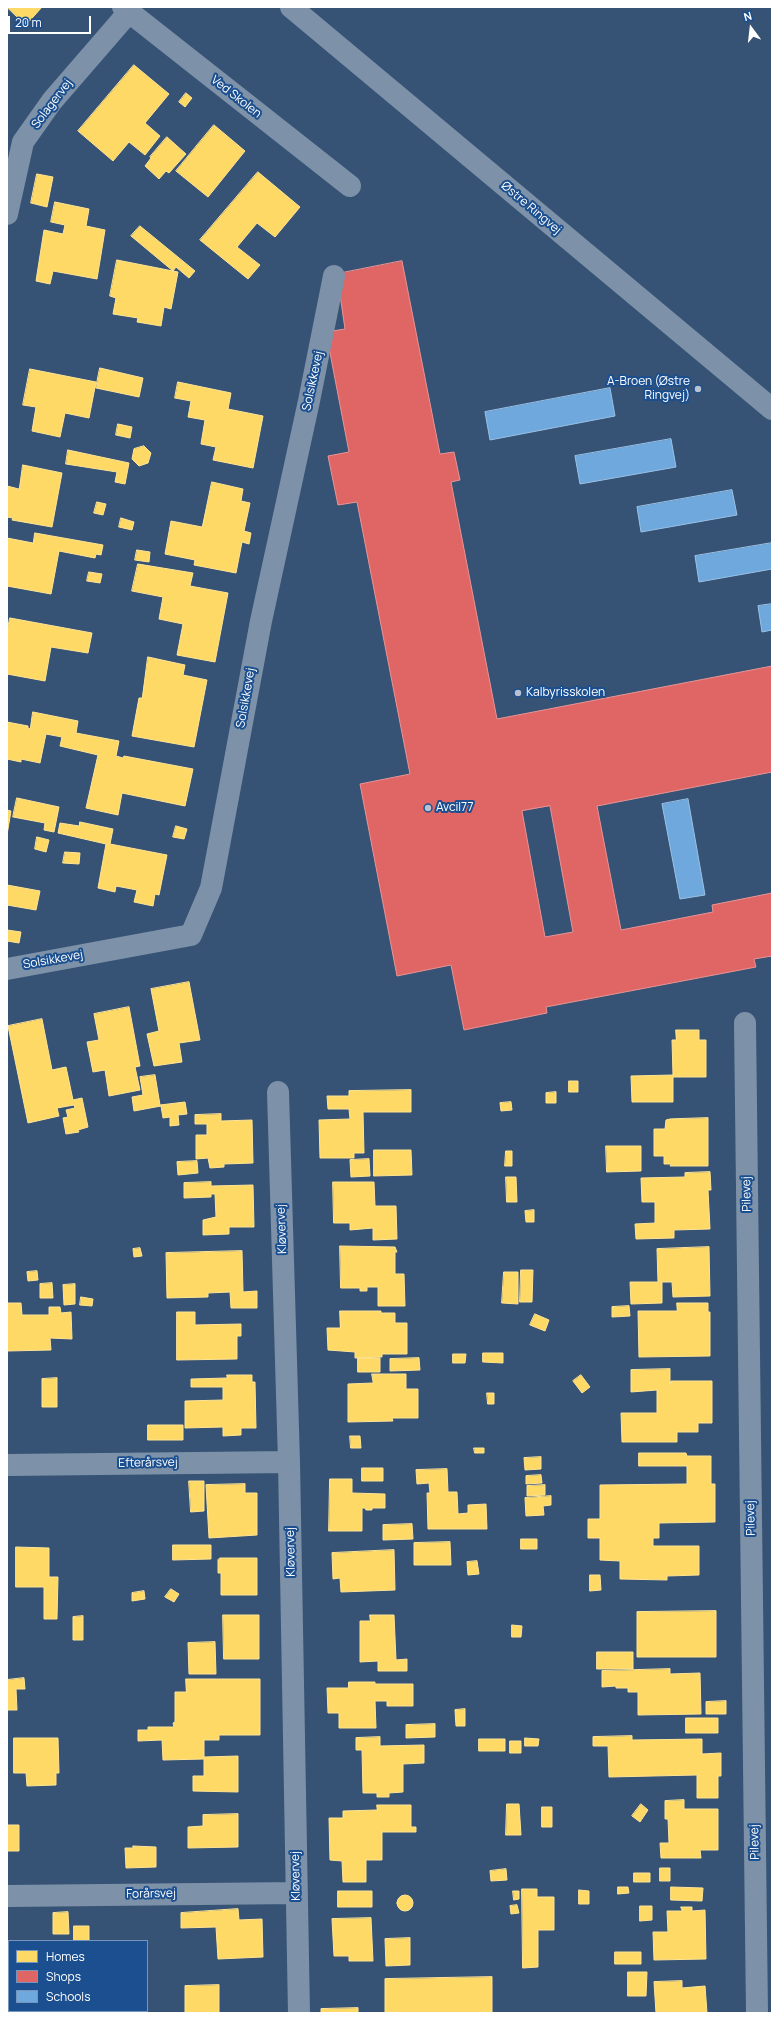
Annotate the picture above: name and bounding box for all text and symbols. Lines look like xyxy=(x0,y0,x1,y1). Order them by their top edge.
scale bar xyxy=(10,8,93,34)
north arrow xyxy=(731,8,771,48)
text: N xyxy=(742,8,754,24)
text: 20 m xyxy=(15,14,42,31)
street label: Ved Skolen xyxy=(208,73,264,121)
street label: Solagervej xyxy=(29,76,75,132)
street label: Østre Ringvej xyxy=(498,179,564,237)
street label: Solsikkevej xyxy=(300,350,326,412)
place label: A-Broen (Østre Ringvej) xyxy=(607,375,690,403)
marker: A-Broen (Østre Ringvej) xyxy=(693,384,703,394)
street label: Solsikkevej xyxy=(234,667,258,729)
place label: Kalbyrisskolen xyxy=(526,686,605,700)
marker: Kalbyrisskolen xyxy=(513,688,523,698)
place label: Avcil77 xyxy=(436,801,473,815)
marker: Avcil77 xyxy=(423,803,433,813)
street label: Solsikkevej xyxy=(22,948,84,972)
street label: Pilevej xyxy=(739,1176,755,1212)
street label: Kløvervej xyxy=(274,1204,290,1254)
street label: Efterårsvej xyxy=(118,1455,178,1471)
street label: Pilevej xyxy=(743,1500,759,1536)
street label: Kløvervej xyxy=(283,1527,299,1577)
street label: Pilevej xyxy=(747,1824,763,1860)
street label: Kløvervej xyxy=(288,1851,304,1901)
street label: Forårsvej xyxy=(126,1886,176,1902)
legend xyxy=(8,1940,148,2012)
text: Homes xyxy=(46,1948,85,1965)
text: Shops xyxy=(46,1968,81,1985)
text: Schools xyxy=(46,1988,90,2005)

